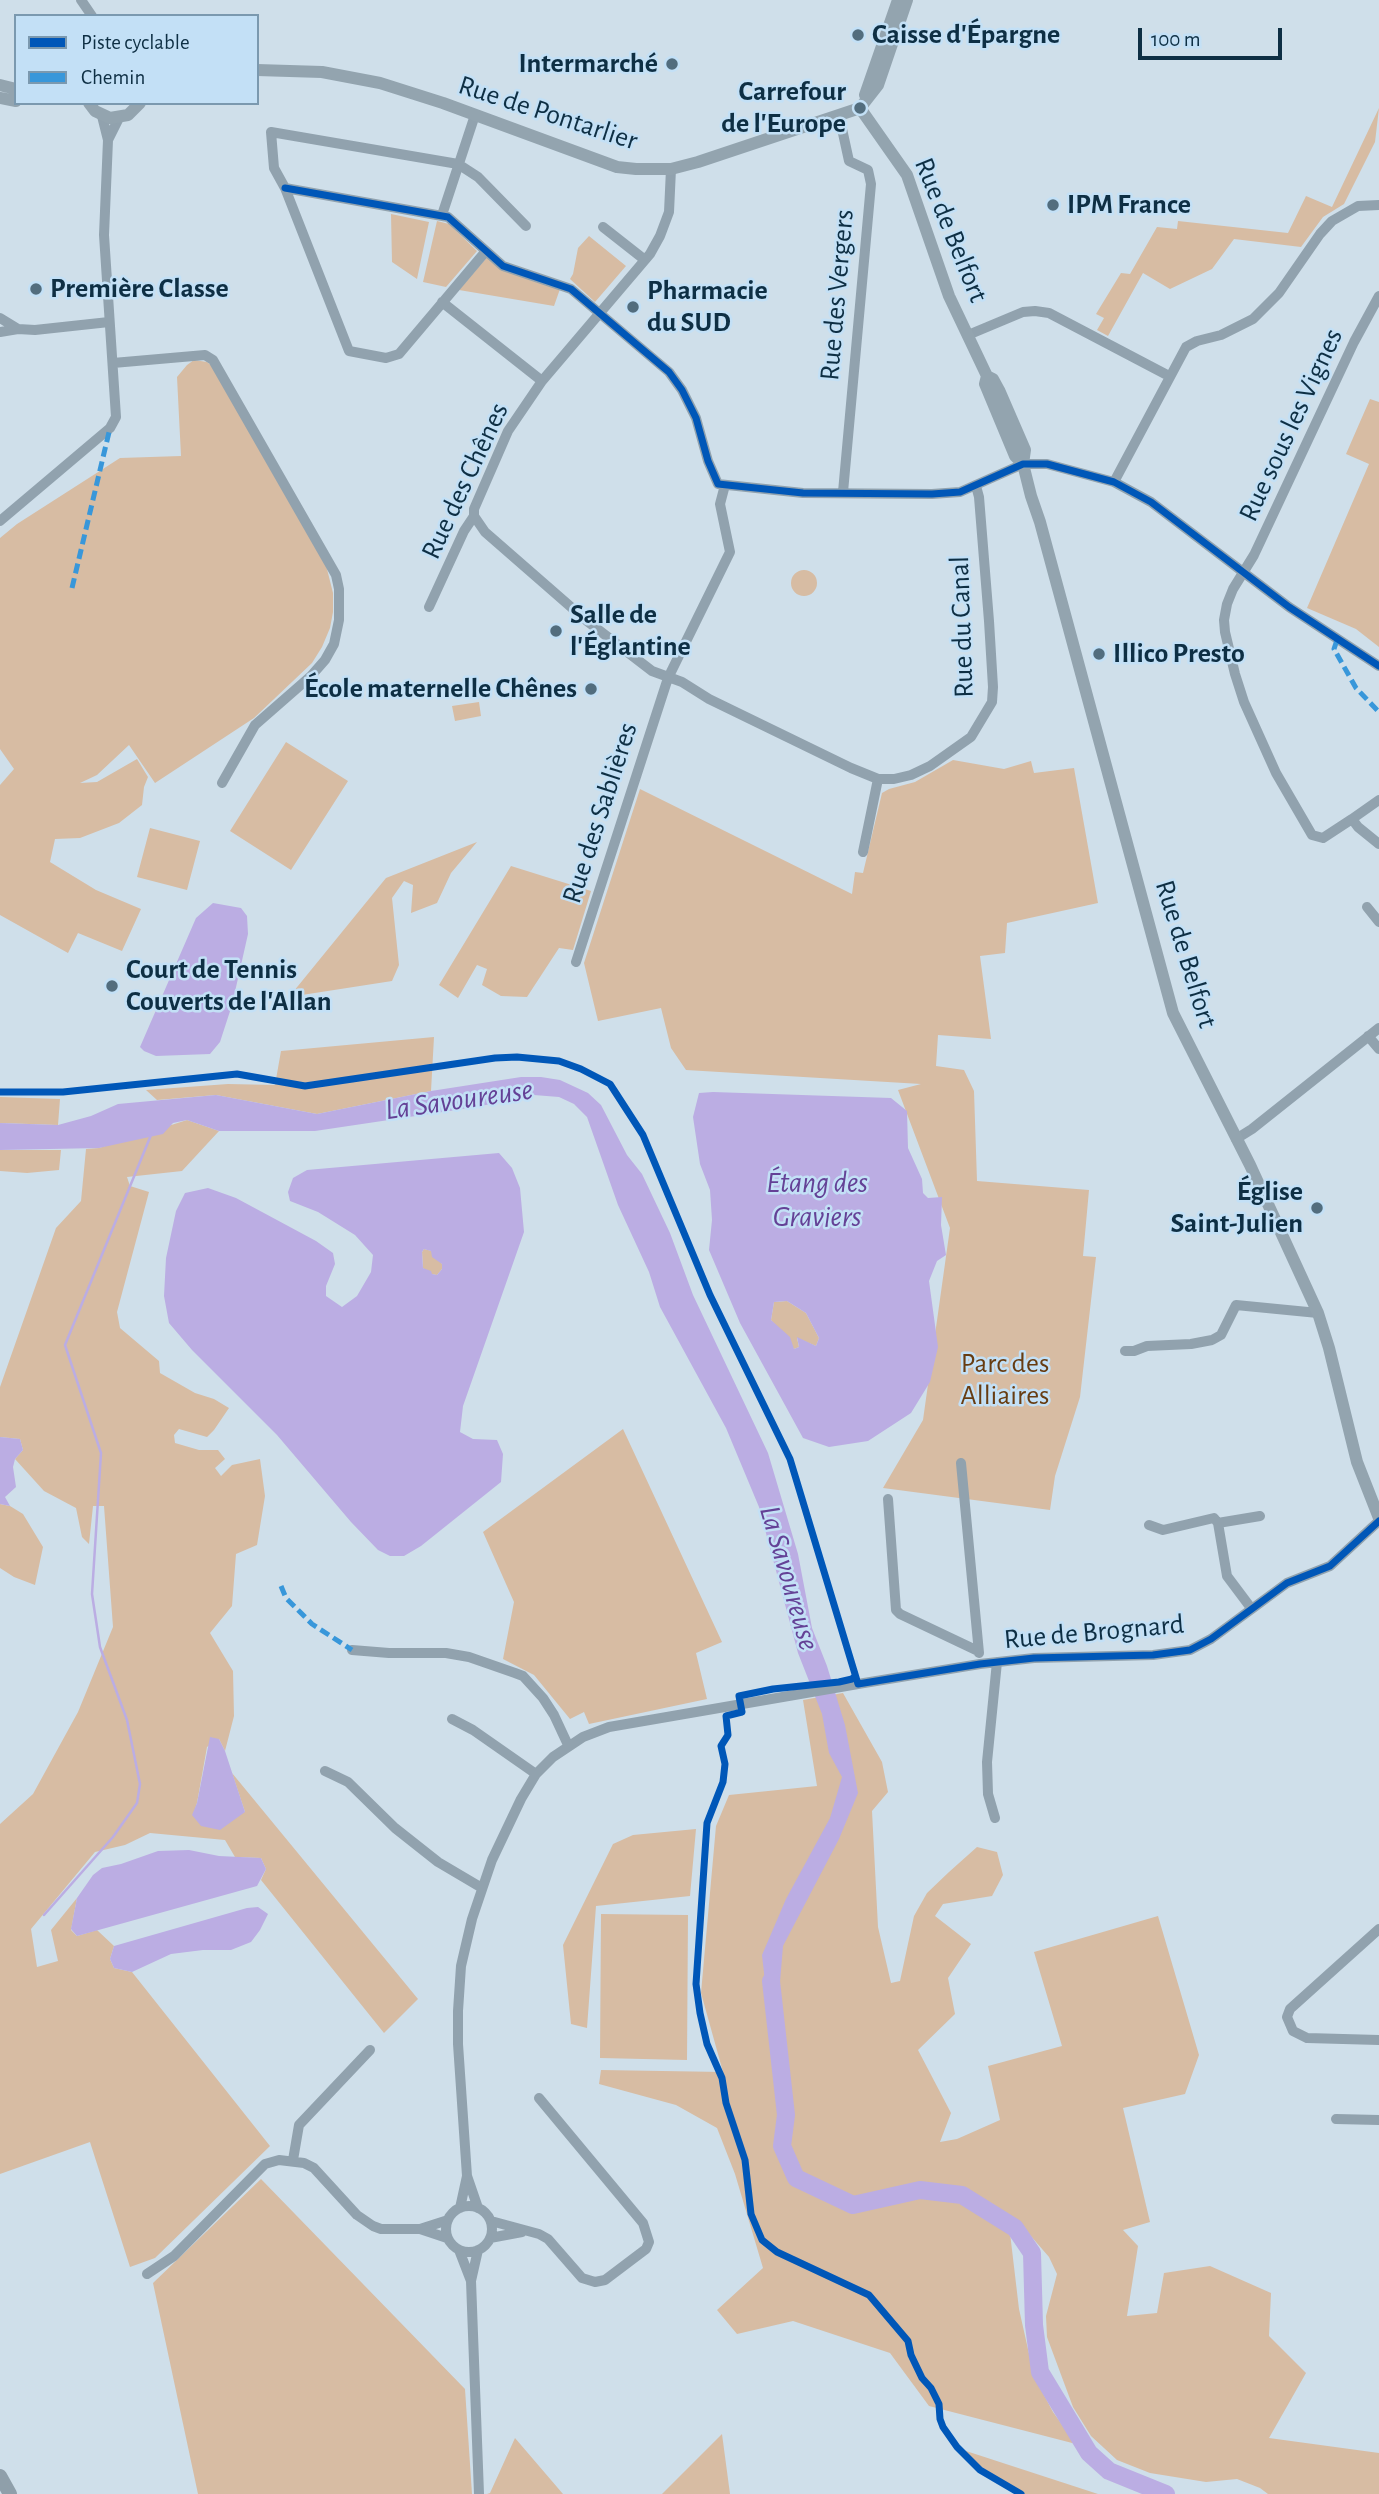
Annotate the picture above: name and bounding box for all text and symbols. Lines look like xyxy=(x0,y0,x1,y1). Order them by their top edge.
legend xyxy=(14,14,259,105)
scale bar xyxy=(1141,14,1284,58)
place label: Caisse d'Épargne xyxy=(872,18,1060,52)
marker: Caisse d'Épargne xyxy=(850,27,866,43)
text: 100 m xyxy=(1151,29,1201,50)
text: Piste cyclable xyxy=(81,32,190,53)
place label: Intermarché xyxy=(518,47,658,81)
marker: Intermarché xyxy=(664,56,680,72)
text: Chemin xyxy=(81,67,145,88)
street label: Rue de Pontarlier xyxy=(454,68,642,158)
place label: Carrefour de l'Europe xyxy=(721,75,846,141)
marker: Carrefour de l'Europe xyxy=(852,100,868,116)
street label: Rue de Belfort xyxy=(907,153,995,307)
place label: IPM France xyxy=(1067,188,1191,222)
marker: IPM France xyxy=(1045,197,1061,213)
street label: Rue des Vergers xyxy=(813,208,861,382)
place label: Première Classe xyxy=(50,272,229,306)
place label: Pharmacie du SUD xyxy=(647,274,768,340)
marker: Première Classe xyxy=(28,281,44,297)
marker: Pharmacie du SUD xyxy=(625,299,641,315)
street label: Rue sous les Vignes xyxy=(1232,323,1350,527)
street label: Rue des Chênes xyxy=(414,397,516,565)
street label: Rue du Canal xyxy=(943,556,981,698)
place label: Salle de l'Églantine xyxy=(570,598,691,664)
marker: Salle de l'Églantine xyxy=(548,623,564,639)
place label: Illico Presto xyxy=(1113,637,1245,671)
marker: Illico Presto xyxy=(1091,646,1107,662)
place label: École maternelle Chênes xyxy=(304,672,577,706)
marker: École maternelle Chênes xyxy=(583,681,599,697)
street label: Rue des Sablières xyxy=(555,718,645,908)
street label: Rue de Belfort xyxy=(1148,876,1224,1032)
place label: Court de Tennis Couverts de l'Allan xyxy=(126,953,332,1019)
marker: Court de Tennis Couverts de l'Allan xyxy=(104,978,120,994)
water label: La Savoureuse xyxy=(383,1072,535,1128)
water label: Étang des Graviers xyxy=(766,1165,868,1236)
place label: Église Saint-Julien xyxy=(1171,1175,1303,1241)
marker: Église Saint-Julien xyxy=(1309,1200,1325,1216)
park label: Parc des Alliaires xyxy=(961,1347,1049,1413)
water label: La Savoureuse xyxy=(751,1501,827,1655)
street label: Rue de Brognard xyxy=(1003,1607,1185,1657)

